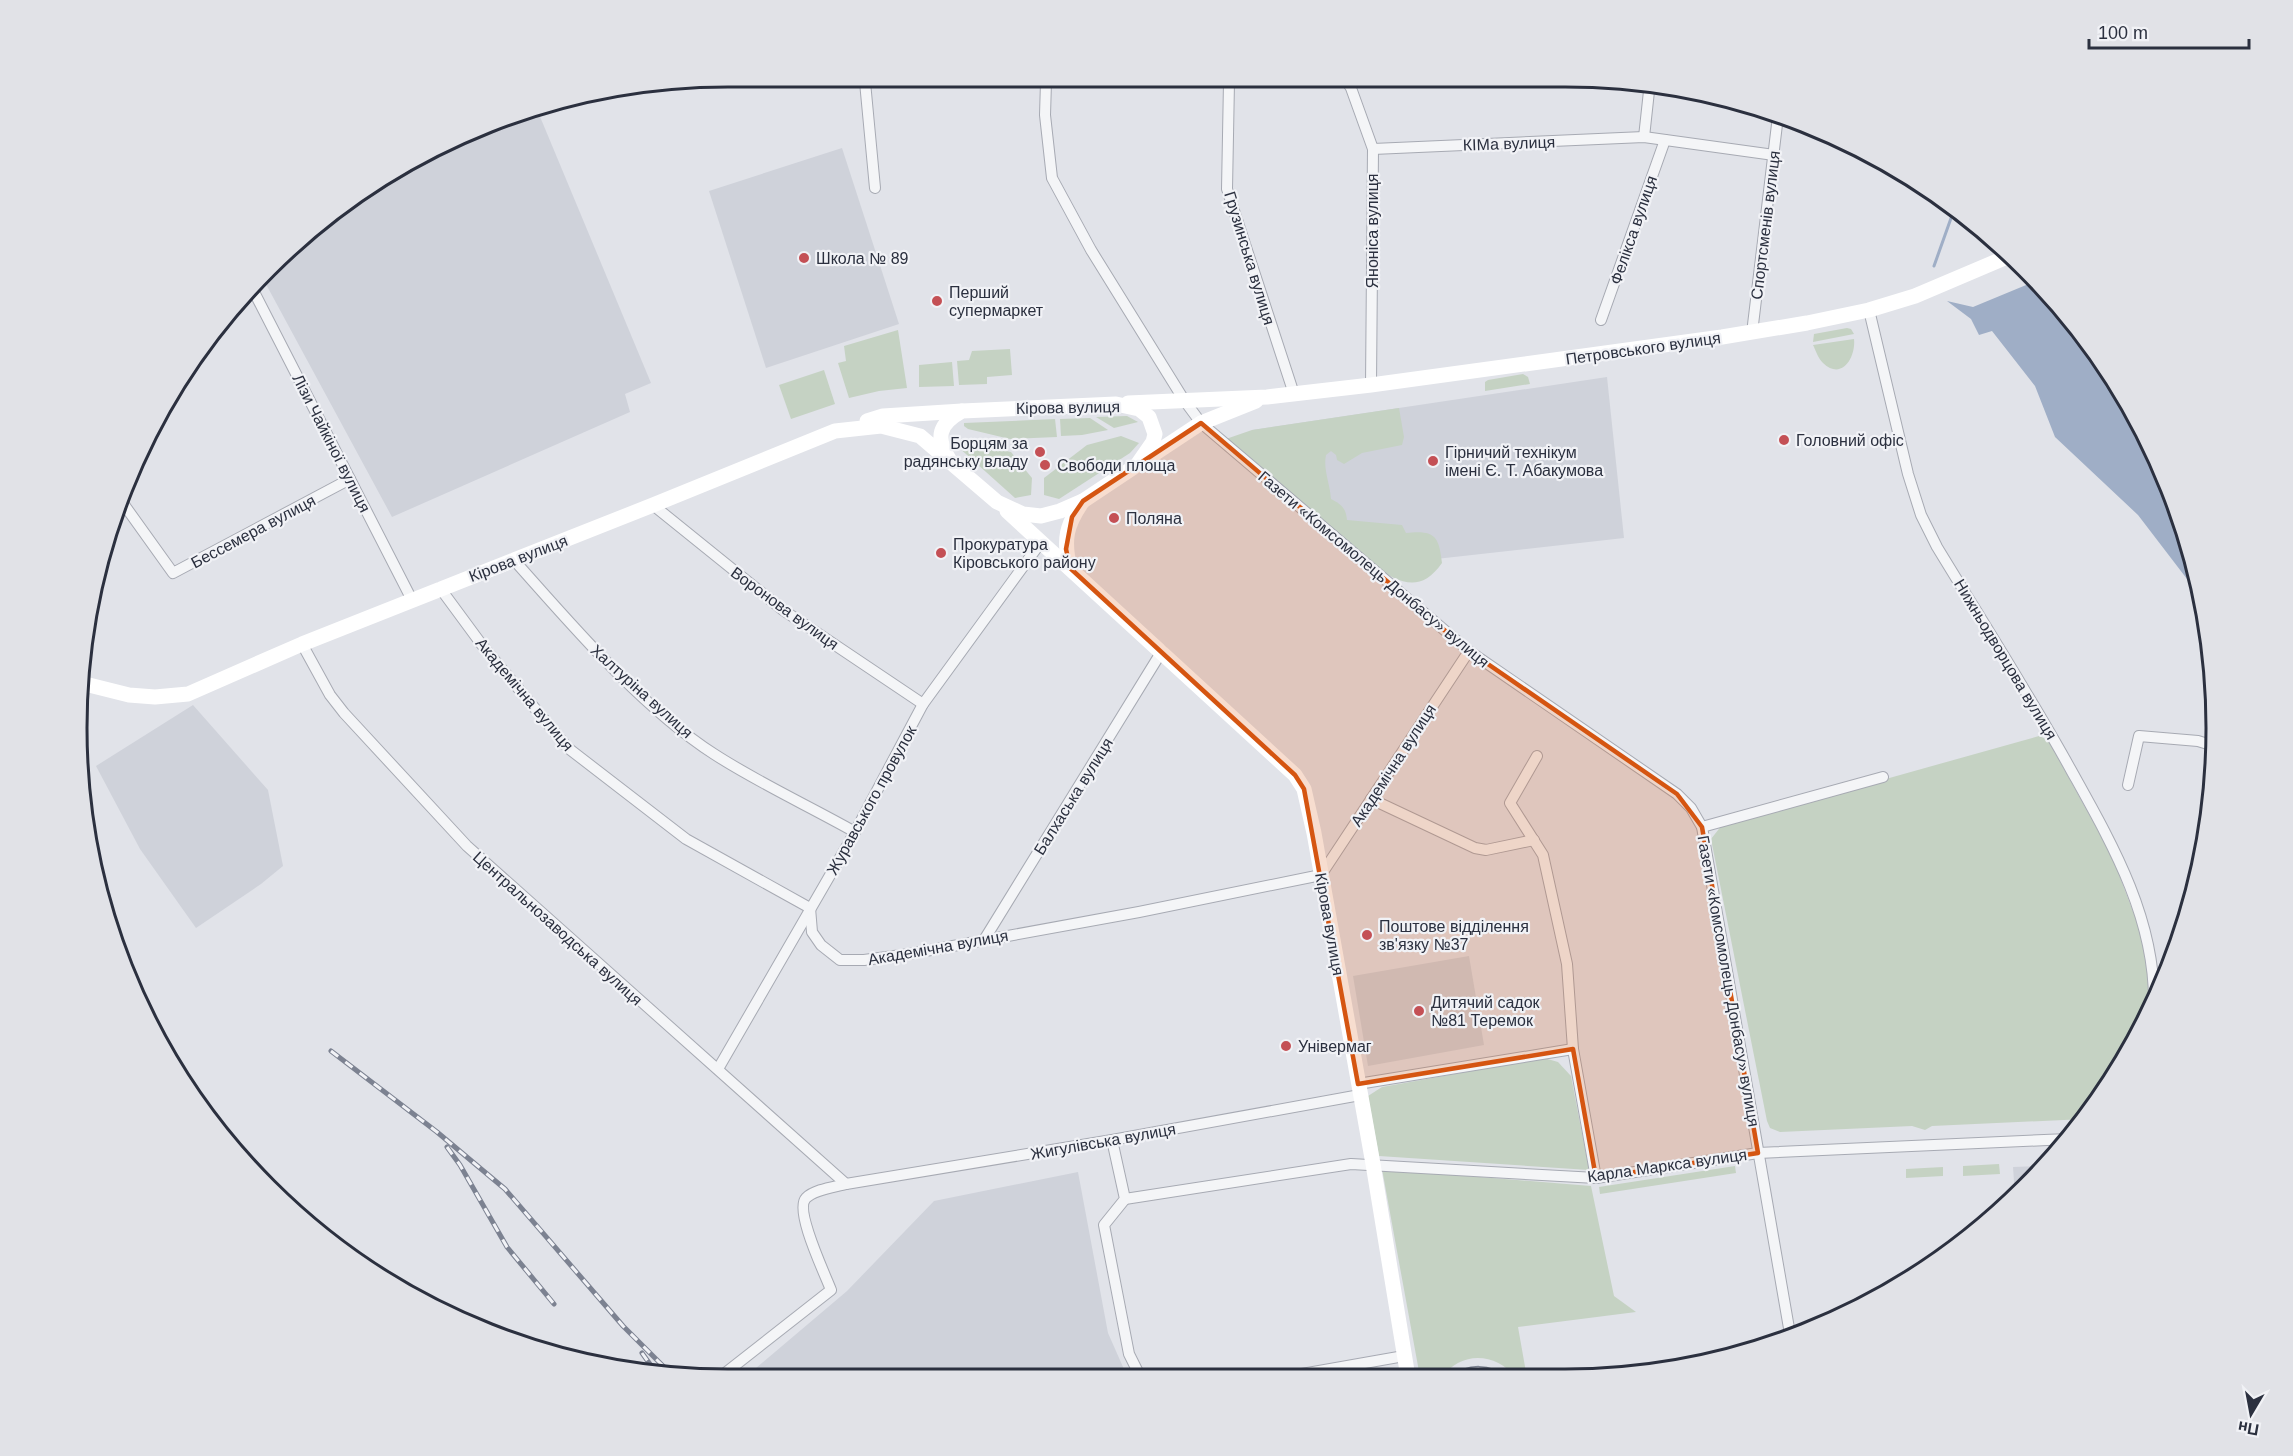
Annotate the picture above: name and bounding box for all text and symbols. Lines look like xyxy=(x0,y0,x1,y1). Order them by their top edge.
scale bar xyxy=(2089,12,2250,50)
text: 100 m xyxy=(2098,23,2148,43)
street label: КІМа вулиця xyxy=(1462,133,1556,154)
street label: Спортсменів вулиця xyxy=(1748,150,1783,301)
street label: Яноніса вулиця xyxy=(1364,174,1381,288)
street label: Фелікса вулиця xyxy=(1607,174,1660,287)
street label: Грузинська вулиця xyxy=(1221,189,1278,327)
place label: Школа № 89 xyxy=(816,250,909,267)
marker: Школа № 89 xyxy=(797,251,811,265)
place label: Перший супермаркет xyxy=(949,284,1044,319)
marker: Перший супермаркет xyxy=(930,294,944,308)
street label: Петровського вулиця xyxy=(1564,329,1722,368)
street label: Лізи Чайкіної вулиця xyxy=(289,371,374,515)
street label: Кірова вулиця xyxy=(1016,398,1120,417)
place label: Головний офіс xyxy=(1796,432,1904,449)
marker: Головний офіс xyxy=(1777,433,1791,447)
place label: Борцям за радянську владу xyxy=(904,435,1028,470)
place label: Гірничий технікум імені Є. Т. Абакумова xyxy=(1445,444,1603,479)
marker: Борцям за радянську владу xyxy=(1033,445,1047,459)
marker: Гірничий технікум імені Є. Т. Абакумова xyxy=(1426,454,1440,468)
place label: Свободи площа xyxy=(1057,457,1175,474)
marker: Свободи площа xyxy=(1038,458,1052,472)
street label: Газети «Комсомолець Донбасу» вулиця xyxy=(1255,468,1492,671)
street label: Бессемера вулиця xyxy=(188,491,318,571)
place label: Поляна xyxy=(1126,510,1182,527)
marker: Поляна xyxy=(1107,511,1121,525)
street label: Кірова вулиця xyxy=(466,532,570,585)
place label: Прокуратура Кіровського району xyxy=(953,536,1096,571)
marker: Прокуратура Кіровського району xyxy=(934,546,948,560)
street label: Воронова вулиця xyxy=(728,564,842,653)
street label: Нижньодворцова вулиця xyxy=(1951,576,2060,742)
street label: Академічна вулиця xyxy=(472,634,577,754)
street label: Халтуріна вулиця xyxy=(587,641,696,741)
street label: Академічна вулиця xyxy=(1348,701,1439,829)
street label: Журавського провулок xyxy=(823,722,920,878)
street label: Балхаська вулиця xyxy=(1031,735,1116,858)
street label: Газети «Комсомолець Донбасу» вулиця xyxy=(1694,834,1763,1128)
street label: Центральнозаводська вулиця xyxy=(470,848,646,1009)
street label: Кірова вулиця xyxy=(1312,871,1347,977)
place label: Поштове відділення зв'язку №37 xyxy=(1379,918,1529,953)
street label: Академічна вулиця xyxy=(867,927,1010,968)
marker: Поштове відділення зв'язку №37 xyxy=(1360,928,1374,942)
place label: Дитячий садок №81 Теремок xyxy=(1431,994,1541,1029)
marker: Дитячий садок №81 Теремок xyxy=(1412,1004,1426,1018)
place label: Універмаг xyxy=(1298,1038,1372,1055)
marker: Універмаг xyxy=(1279,1039,1293,1053)
street label: Жигулівська вулиця xyxy=(1029,1120,1177,1163)
street label: Карла Маркса вулиця xyxy=(1586,1146,1748,1185)
north arrow xyxy=(2221,1384,2281,1444)
text: Пн xyxy=(2237,1418,2260,1438)

